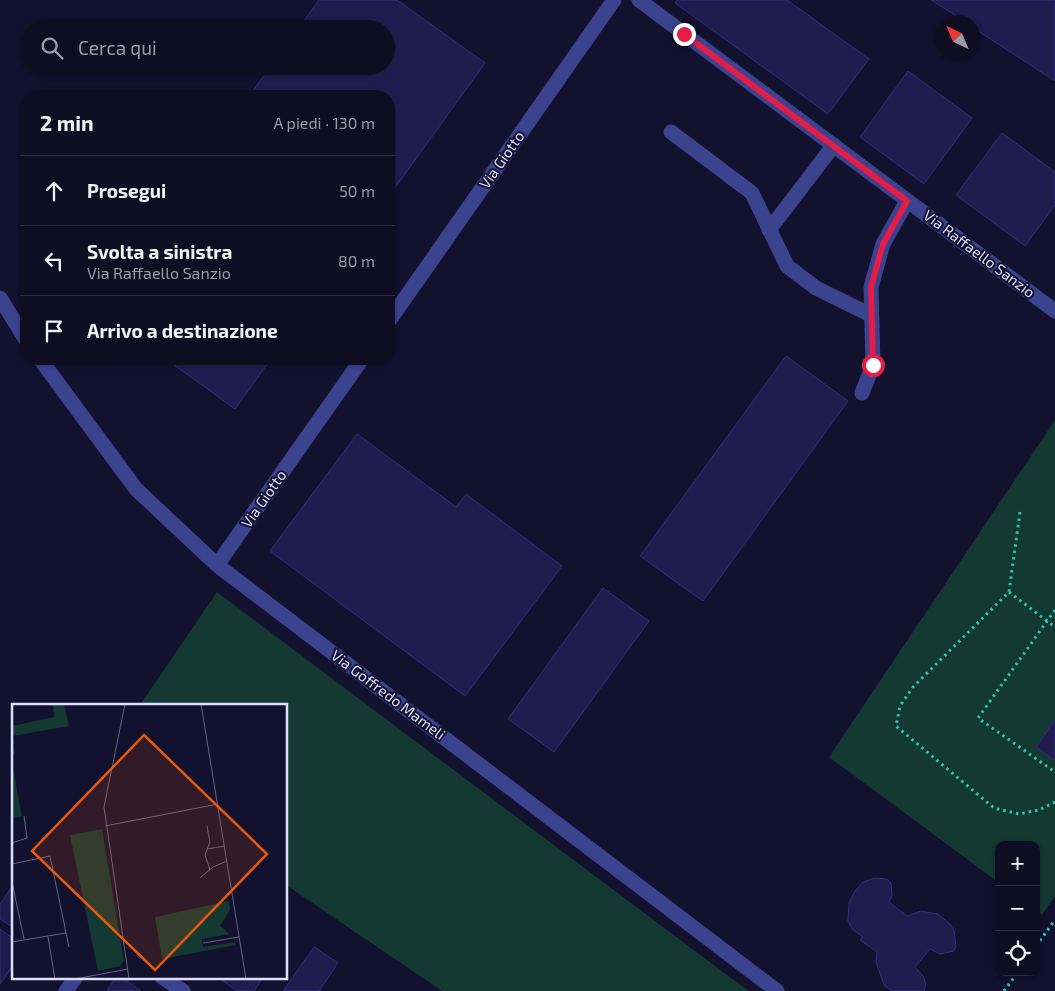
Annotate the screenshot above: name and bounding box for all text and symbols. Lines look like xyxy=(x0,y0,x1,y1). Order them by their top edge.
north arrow xyxy=(935,15,980,60)
search box xyxy=(20,20,395,75)
route end xyxy=(673,23,696,46)
icon: search xyxy=(38,34,66,62)
text: Cerca qui xyxy=(78,36,157,59)
text: 2 min xyxy=(40,110,94,135)
text: A piedi · 130 m xyxy=(273,113,375,132)
street label: Via Giotto xyxy=(475,127,527,192)
icon: ahead xyxy=(40,177,68,205)
text: Prosegui xyxy=(87,179,166,202)
text: 50 m xyxy=(339,181,375,200)
street label: Via Raffaello Sanzio xyxy=(920,205,1039,301)
text: Svolta a sinistra xyxy=(87,240,232,263)
icon: left xyxy=(40,247,68,275)
text: 80 m xyxy=(338,251,375,270)
text: Via Raffaello Sanzio xyxy=(87,263,231,282)
icon: arrive xyxy=(40,317,68,345)
text: Arrivo a destinazione xyxy=(87,319,278,342)
route start xyxy=(862,354,885,377)
street label: Via Giotto xyxy=(237,466,289,531)
street label: Via Goffredo Mameli xyxy=(328,645,449,743)
inset map xyxy=(12,704,288,978)
map controls xyxy=(995,841,1040,976)
button: + xyxy=(995,841,1040,886)
button: − xyxy=(995,886,1040,931)
button: locate xyxy=(995,931,1040,976)

